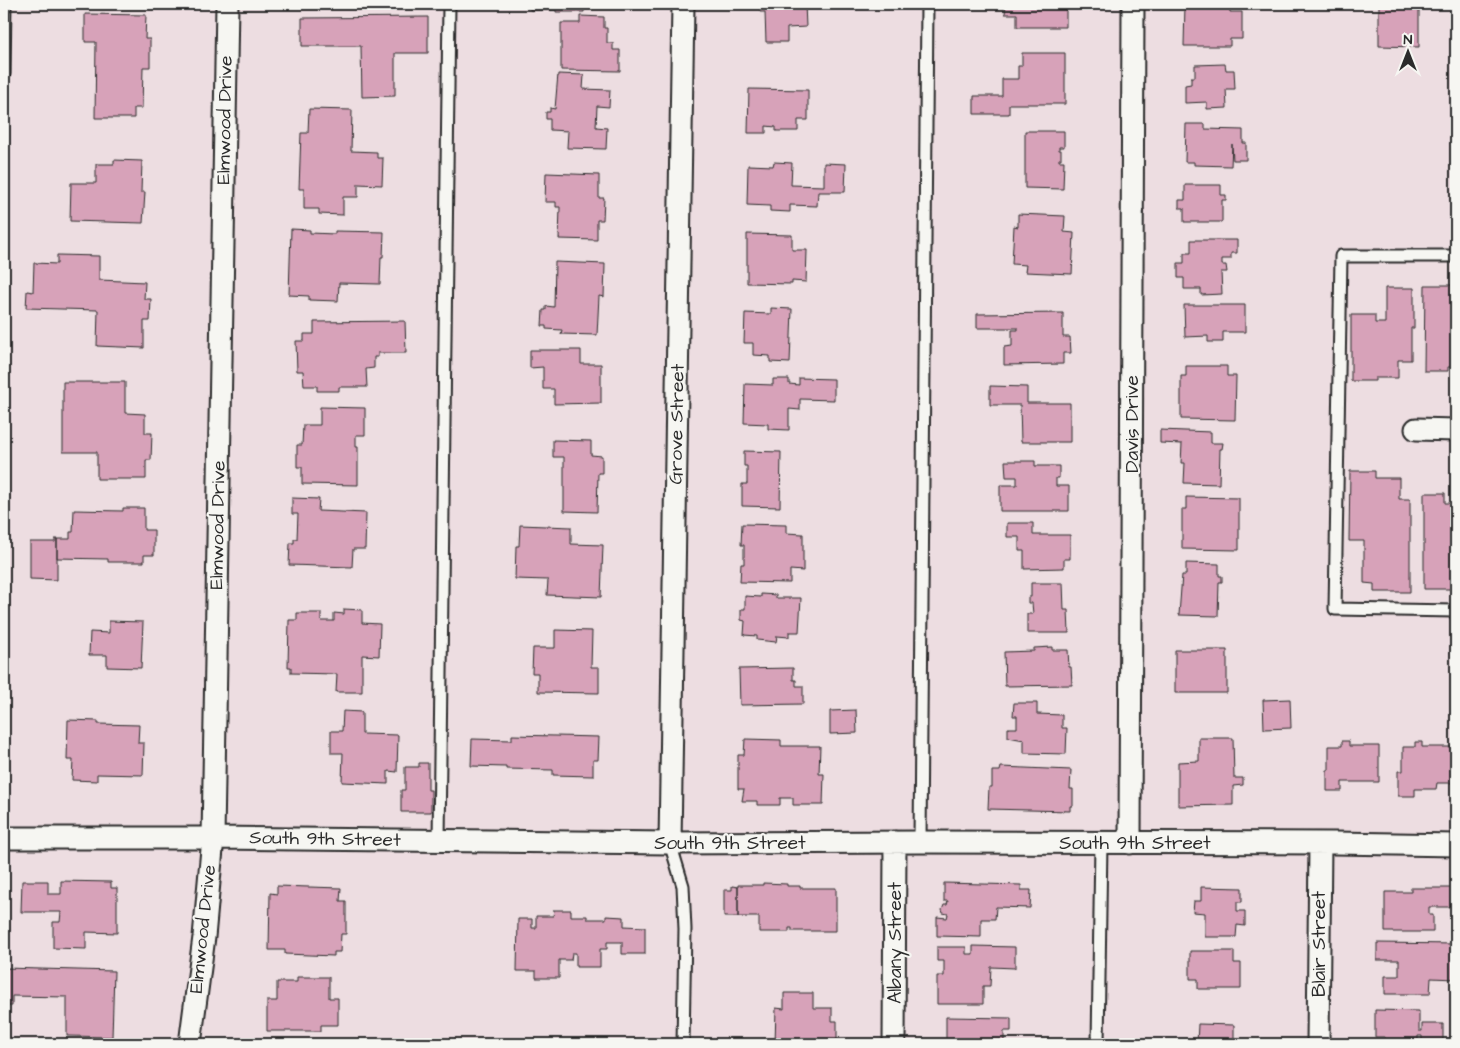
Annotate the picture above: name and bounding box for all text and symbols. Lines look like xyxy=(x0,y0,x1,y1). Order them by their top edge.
north arrow xyxy=(1382,28,1432,78)
text: N xyxy=(1404,30,1413,50)
street label: Elmwood Drive xyxy=(210,55,240,185)
street label: Grove Street xyxy=(662,363,692,485)
street label: Davis Drive xyxy=(1119,375,1146,473)
street label: Elmwood Drive xyxy=(203,460,233,590)
street label: South 9th Street xyxy=(249,824,401,854)
street label: South 9th Street xyxy=(654,830,806,857)
street label: South 9th Street xyxy=(1059,830,1211,857)
street label: Elmwood Drive xyxy=(183,863,223,995)
street label: Albany Street xyxy=(882,882,910,1004)
street label: Blair Street xyxy=(1306,891,1333,997)

